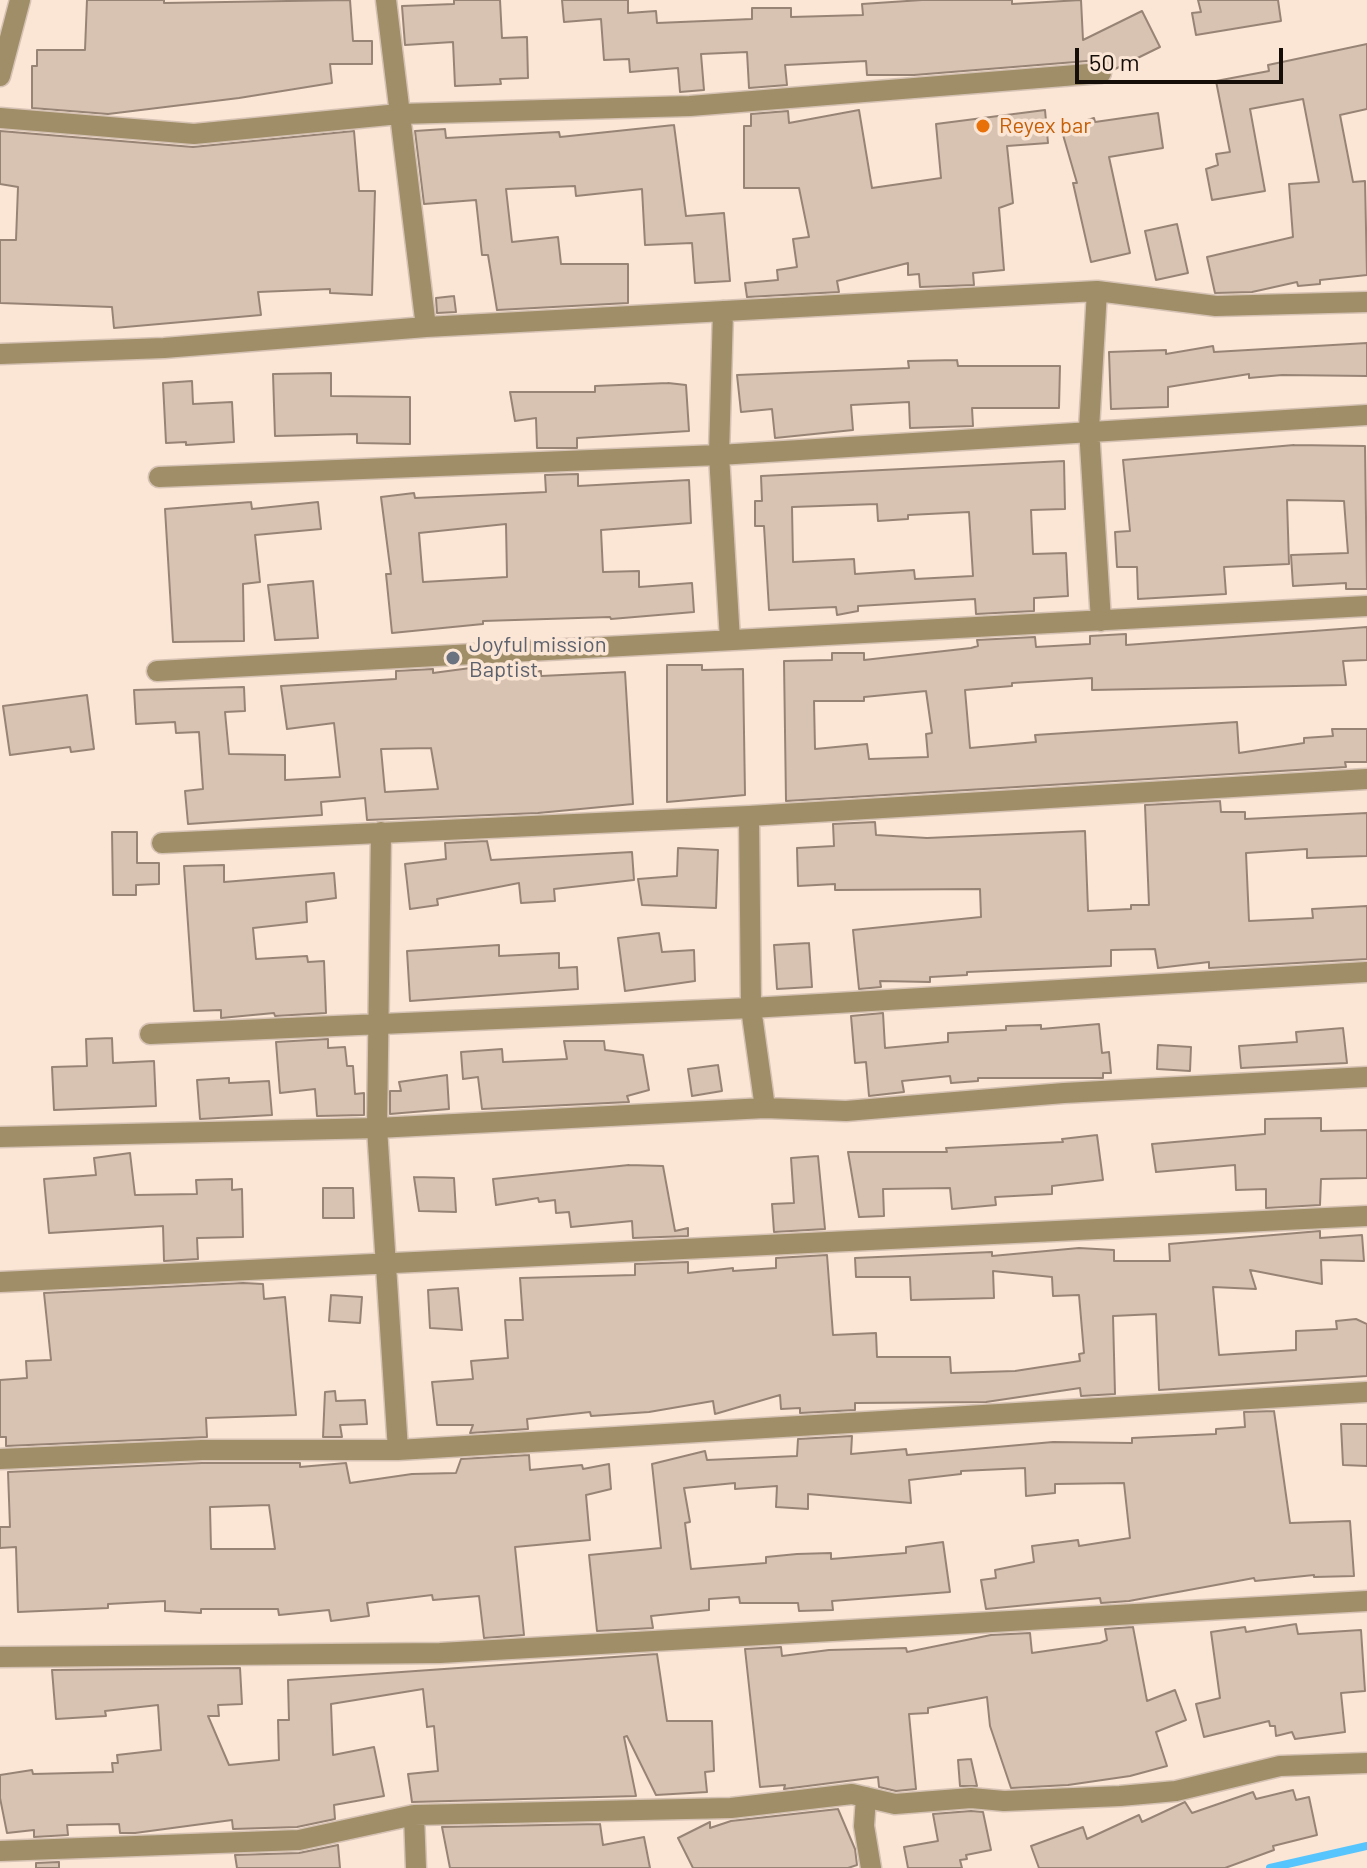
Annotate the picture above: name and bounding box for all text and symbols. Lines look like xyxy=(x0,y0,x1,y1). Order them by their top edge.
scale bar xyxy=(1079,32,1287,82)
text: 50 m xyxy=(1089,47,1140,76)
place label: Reyex bar xyxy=(999,113,1091,139)
marker: Reyex bar xyxy=(974,117,992,135)
place label: Joyful mission Baptist xyxy=(469,632,607,684)
marker: Joyful mission Baptist xyxy=(444,649,462,667)

